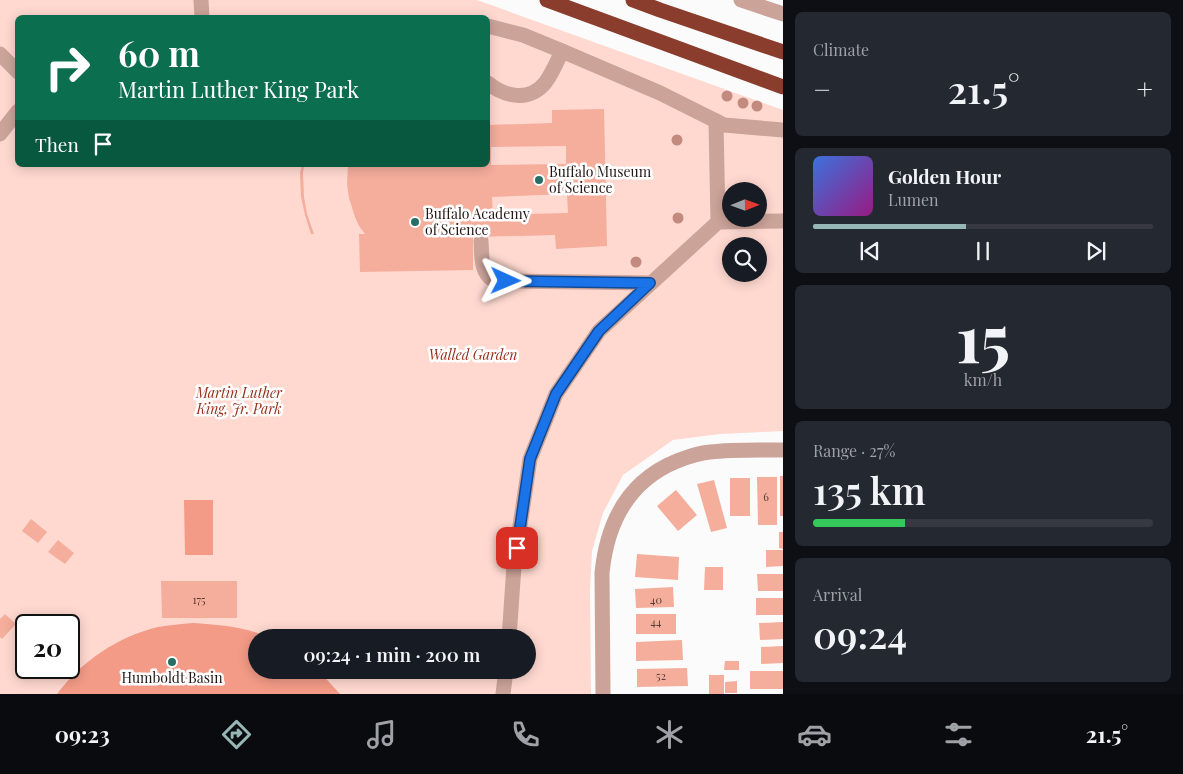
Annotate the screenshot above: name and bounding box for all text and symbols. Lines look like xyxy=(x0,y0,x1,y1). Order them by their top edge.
text: 60 m xyxy=(118,29,200,76)
icon: right xyxy=(35,35,100,100)
text: Climate xyxy=(813,39,869,60)
text: 21.5° xyxy=(948,63,1020,114)
text: − xyxy=(813,70,831,107)
text: + xyxy=(1137,70,1153,107)
text: Martin Luther King Park xyxy=(118,74,359,104)
icon: arrive xyxy=(89,130,117,158)
text: Then xyxy=(35,131,79,157)
place label: Buffalo Museum of Science xyxy=(549,162,652,197)
text: Golden Hour xyxy=(888,163,1001,189)
marker: Buffalo Museum of Science xyxy=(533,174,545,186)
north arrow xyxy=(722,182,768,228)
map controls xyxy=(722,182,767,282)
text: Lumen xyxy=(888,189,939,210)
place label: Buffalo Academy of Science xyxy=(425,204,530,239)
marker: Buffalo Academy of Science xyxy=(409,216,421,228)
button: search xyxy=(722,237,767,282)
icon: previous xyxy=(856,237,884,265)
icon: pause xyxy=(969,237,997,265)
icon: next xyxy=(1082,237,1110,265)
position arrow xyxy=(479,254,531,306)
text: 15 xyxy=(956,293,1010,379)
park label: Walled Garden xyxy=(429,345,517,364)
text: km/h xyxy=(964,369,1002,390)
park label: Martin Luther King, Jr. Park xyxy=(195,383,283,418)
text: Range · 27% xyxy=(813,440,895,461)
text: 135 km xyxy=(813,464,926,515)
house number: 6 xyxy=(763,489,769,504)
pin xyxy=(496,527,538,569)
icon: arrive xyxy=(503,534,531,562)
text: Arrival xyxy=(813,584,862,605)
house number: 175 xyxy=(192,592,206,607)
house number: 40 xyxy=(650,592,662,607)
text: 09:24 xyxy=(813,608,907,659)
speed limit sign: 20 xyxy=(15,614,80,679)
house number: 44 xyxy=(651,614,662,629)
text: 09:24 · 1 min · 200 m xyxy=(304,641,480,667)
marker: Humboldt Basin xyxy=(166,656,178,668)
place label: Humboldt Basin xyxy=(121,668,223,687)
house number: 52 xyxy=(656,668,666,683)
icon: directions xyxy=(219,717,254,752)
icon: music xyxy=(364,717,399,752)
icon: phone xyxy=(508,717,543,752)
icon: climate xyxy=(652,717,687,752)
icon: car xyxy=(797,717,832,752)
icon: filters xyxy=(941,717,976,752)
text: 09:23 xyxy=(55,719,110,749)
text: 21.5° xyxy=(1086,719,1128,749)

